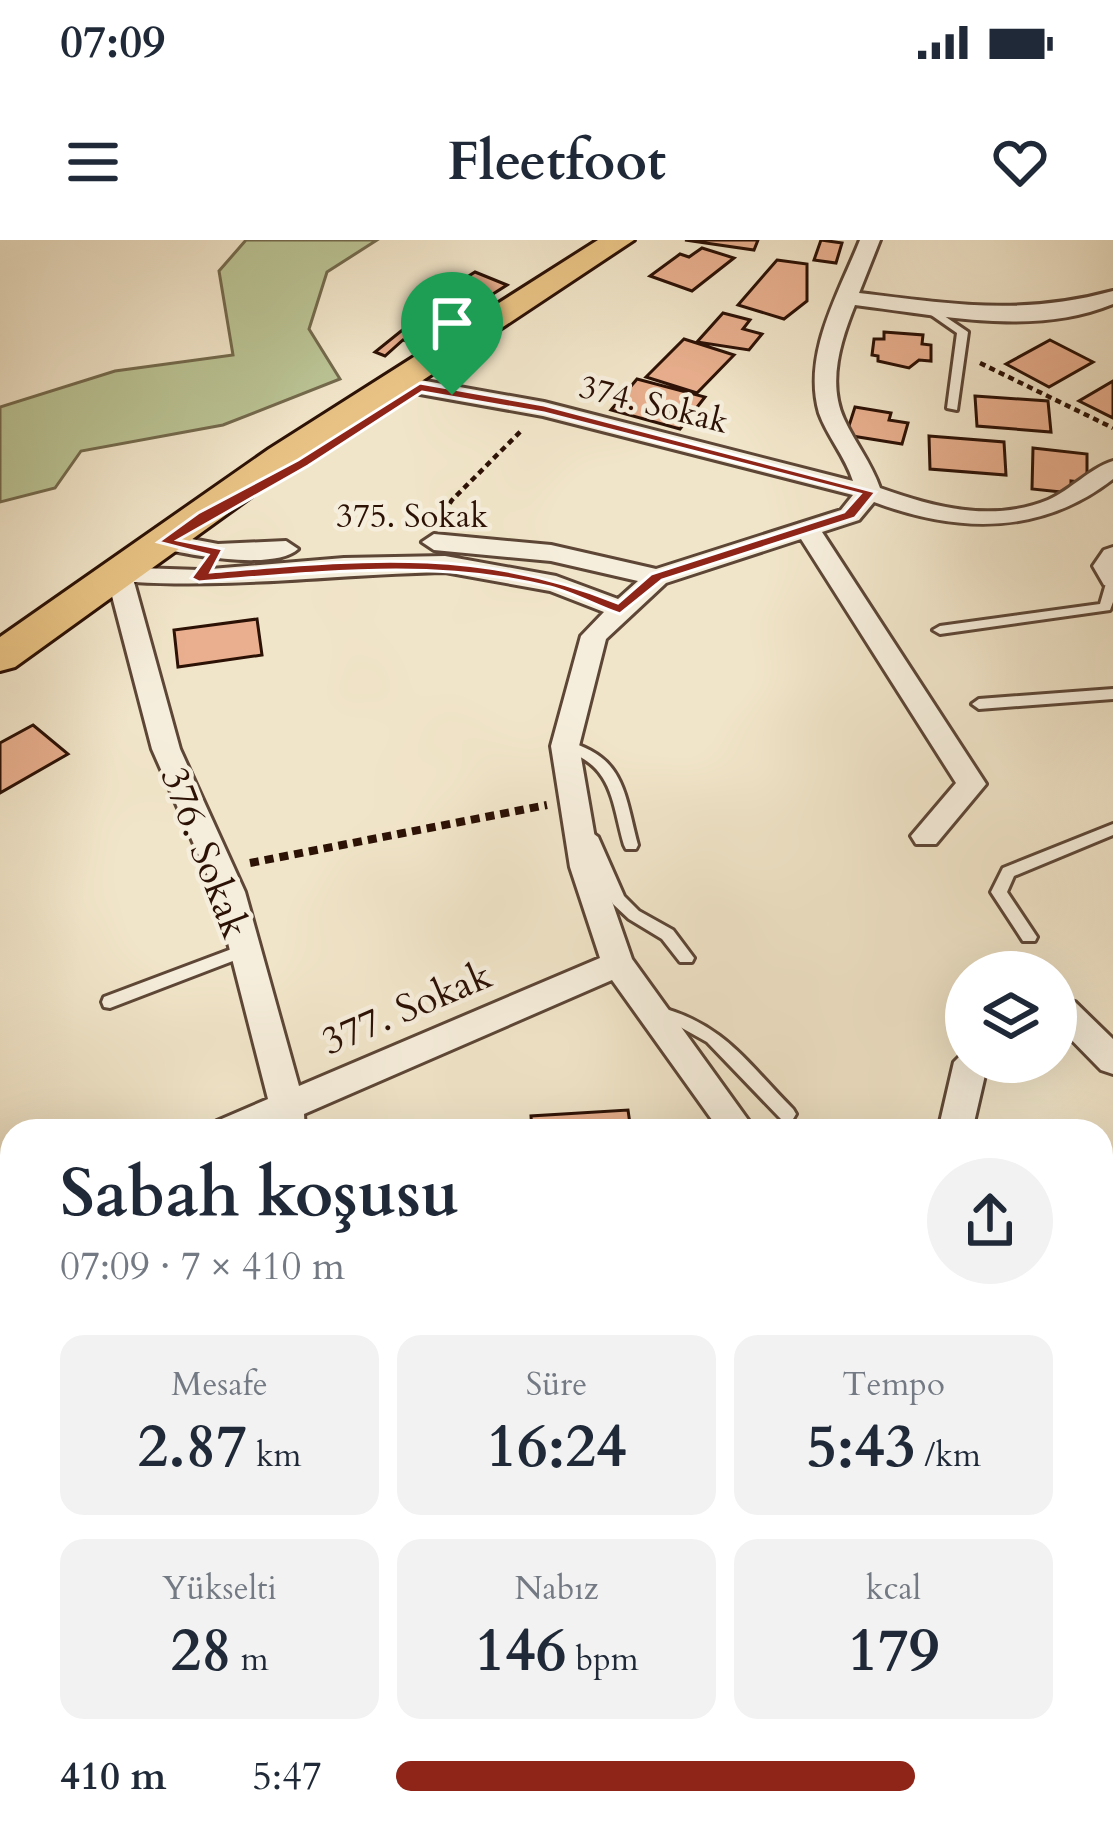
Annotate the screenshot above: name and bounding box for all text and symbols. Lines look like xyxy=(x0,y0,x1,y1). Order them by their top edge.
text: 07:09 xyxy=(60,12,165,73)
text: Fleetfoot xyxy=(447,126,666,199)
icon: menu xyxy=(60,129,126,195)
icon: heart xyxy=(987,129,1053,195)
pin xyxy=(401,272,503,395)
icon: arrive xyxy=(419,290,485,356)
street label: 374. Sokak xyxy=(574,364,733,445)
street label: 375. Sokak xyxy=(336,494,488,539)
street label: 376. Sokak xyxy=(148,759,262,946)
street label: 377. Sokak xyxy=(314,949,500,1068)
map controls xyxy=(945,951,1077,1083)
button: layers xyxy=(945,951,1077,1083)
text: Sabah koşusu xyxy=(60,1150,459,1239)
button: share xyxy=(927,1158,1053,1284)
text: 07:09 · 7 × 410 m xyxy=(60,1240,345,1293)
text: Mesafe xyxy=(171,1362,268,1407)
text: Süre xyxy=(526,1362,587,1407)
text: Tempo xyxy=(842,1362,945,1407)
text: 2.87 xyxy=(137,1407,247,1488)
text: 16:24 xyxy=(486,1407,627,1488)
text: 5:43 xyxy=(806,1407,916,1488)
text: km xyxy=(247,1433,302,1478)
text: /km xyxy=(916,1433,981,1478)
text: Yükselti xyxy=(162,1566,277,1611)
text: Nabız xyxy=(514,1566,599,1611)
text: kcal xyxy=(866,1566,921,1611)
text: 28 xyxy=(170,1611,232,1692)
text: 146 xyxy=(474,1611,567,1692)
text: 179 xyxy=(847,1611,940,1692)
text: m xyxy=(232,1637,269,1682)
text: bpm xyxy=(567,1637,639,1682)
text: 410 m xyxy=(60,1750,166,1803)
text: 5:47 xyxy=(252,1750,322,1803)

